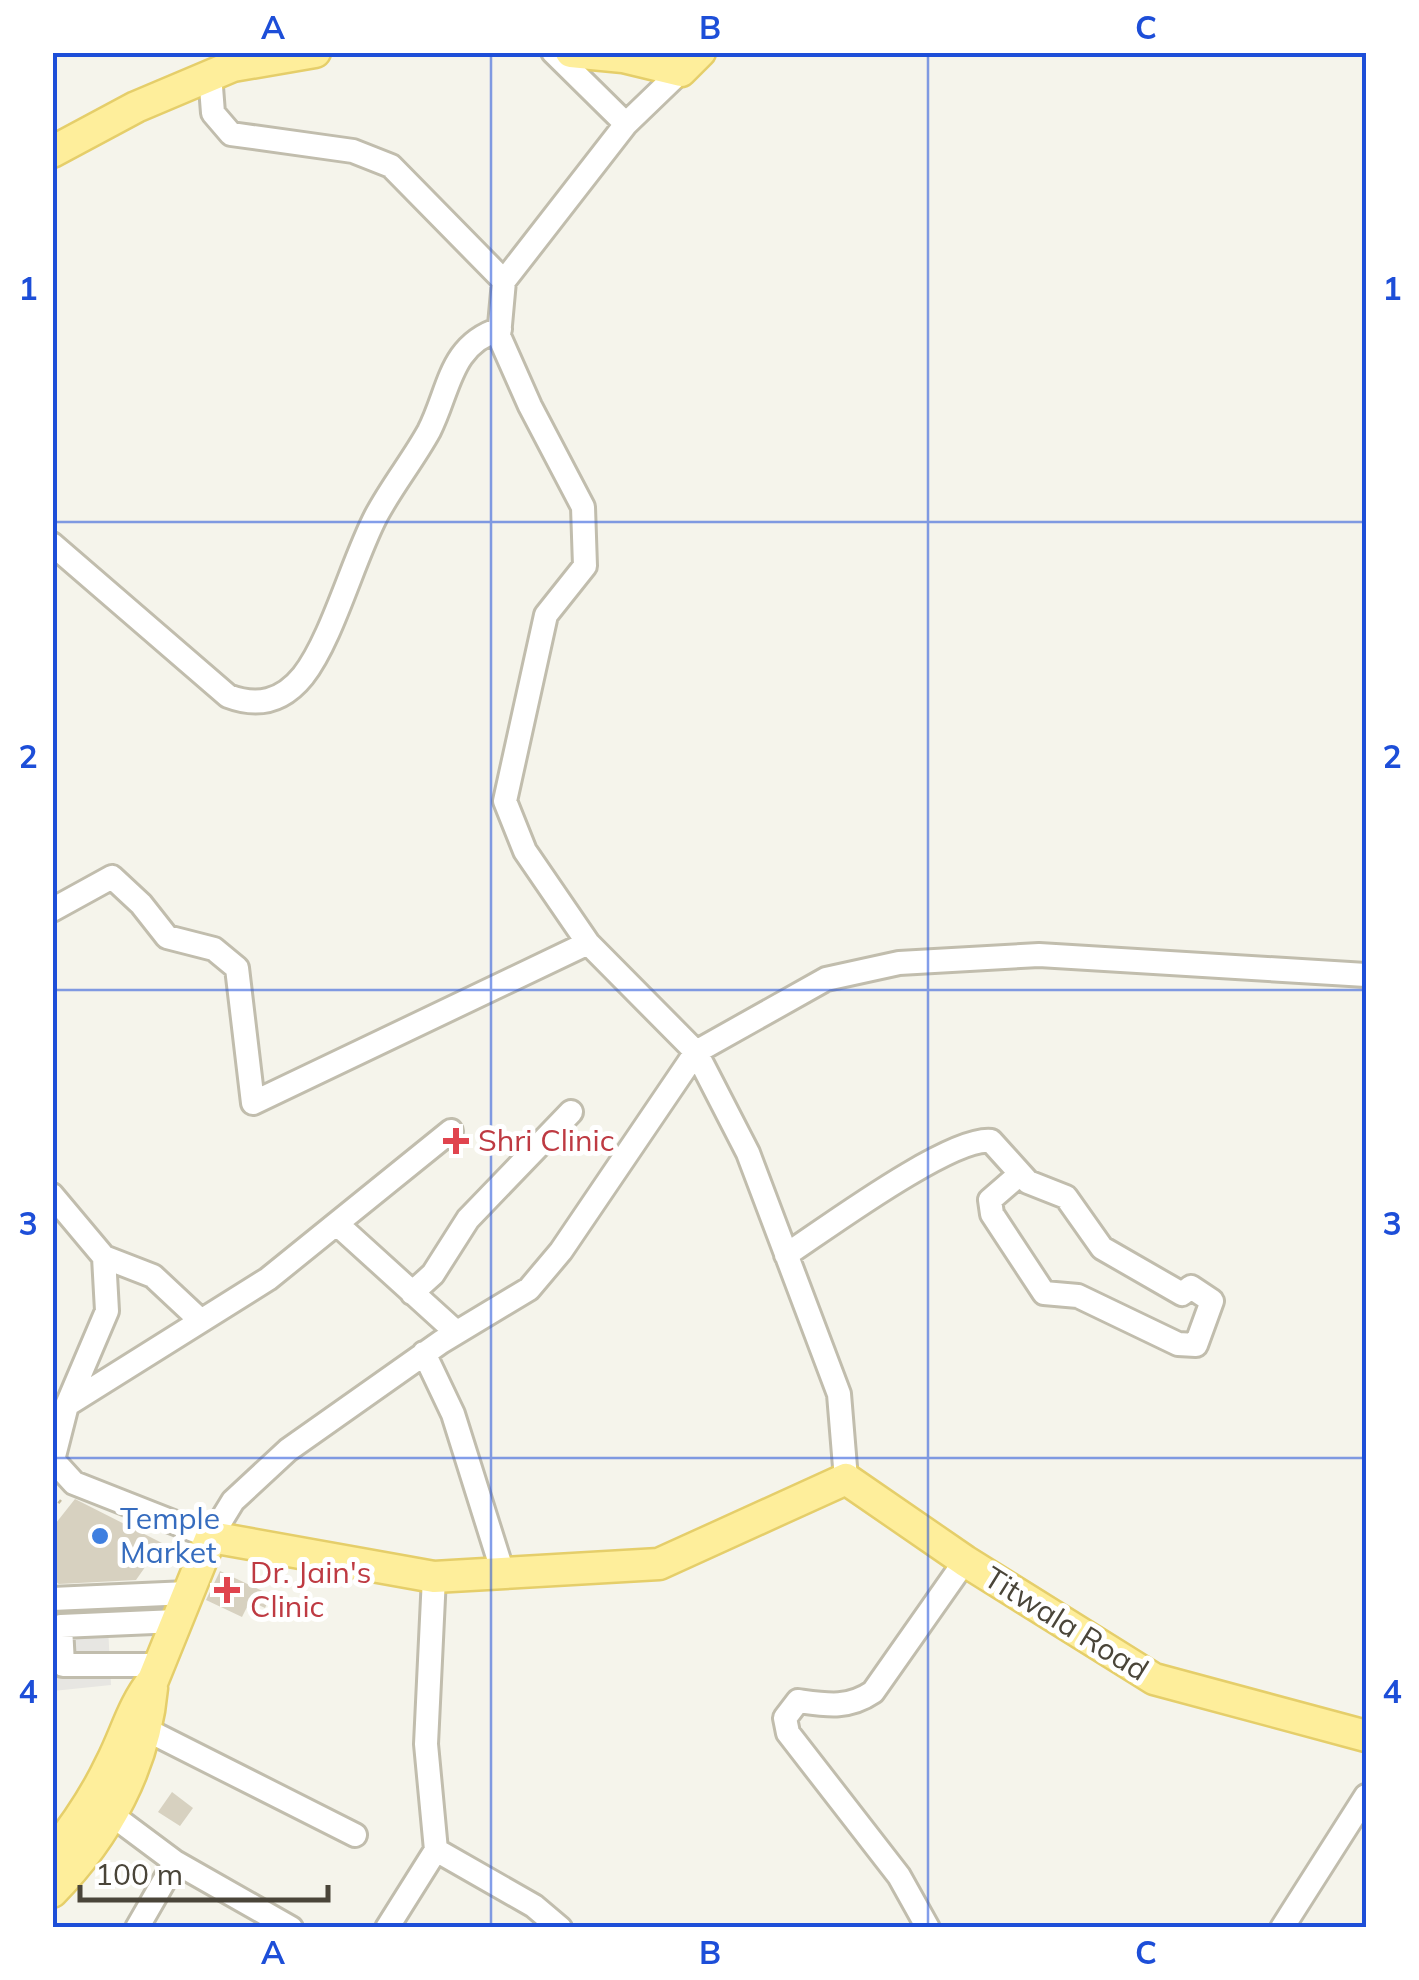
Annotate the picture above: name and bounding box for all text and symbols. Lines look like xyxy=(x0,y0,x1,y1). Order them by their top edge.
text: A xyxy=(261,7,285,47)
text: B xyxy=(699,7,721,47)
text: C xyxy=(1135,7,1157,47)
text: 1 xyxy=(18,268,38,308)
text: 1 xyxy=(1382,268,1402,308)
text: 2 xyxy=(18,736,38,776)
text: 2 xyxy=(1382,736,1402,776)
place label: Shri Clinic xyxy=(478,1121,615,1159)
marker: Shri Clinic xyxy=(443,1128,469,1154)
text: 3 xyxy=(18,1203,38,1243)
text: 3 xyxy=(1382,1203,1402,1243)
place label: Temple Market xyxy=(120,1499,220,1571)
marker: Temple Market xyxy=(89,1525,111,1547)
place label: Dr. Jain's Clinic xyxy=(250,1553,371,1625)
street label: Titwala Road xyxy=(977,1558,1156,1689)
marker: Dr. Jain's Clinic xyxy=(214,1577,240,1603)
text: 4 xyxy=(18,1671,38,1711)
text: 4 xyxy=(1382,1671,1402,1711)
scale bar xyxy=(80,1840,328,1902)
text: 100 m xyxy=(95,1855,183,1893)
text: A xyxy=(261,1932,285,1972)
text: B xyxy=(699,1932,721,1972)
text: C xyxy=(1135,1932,1157,1972)

